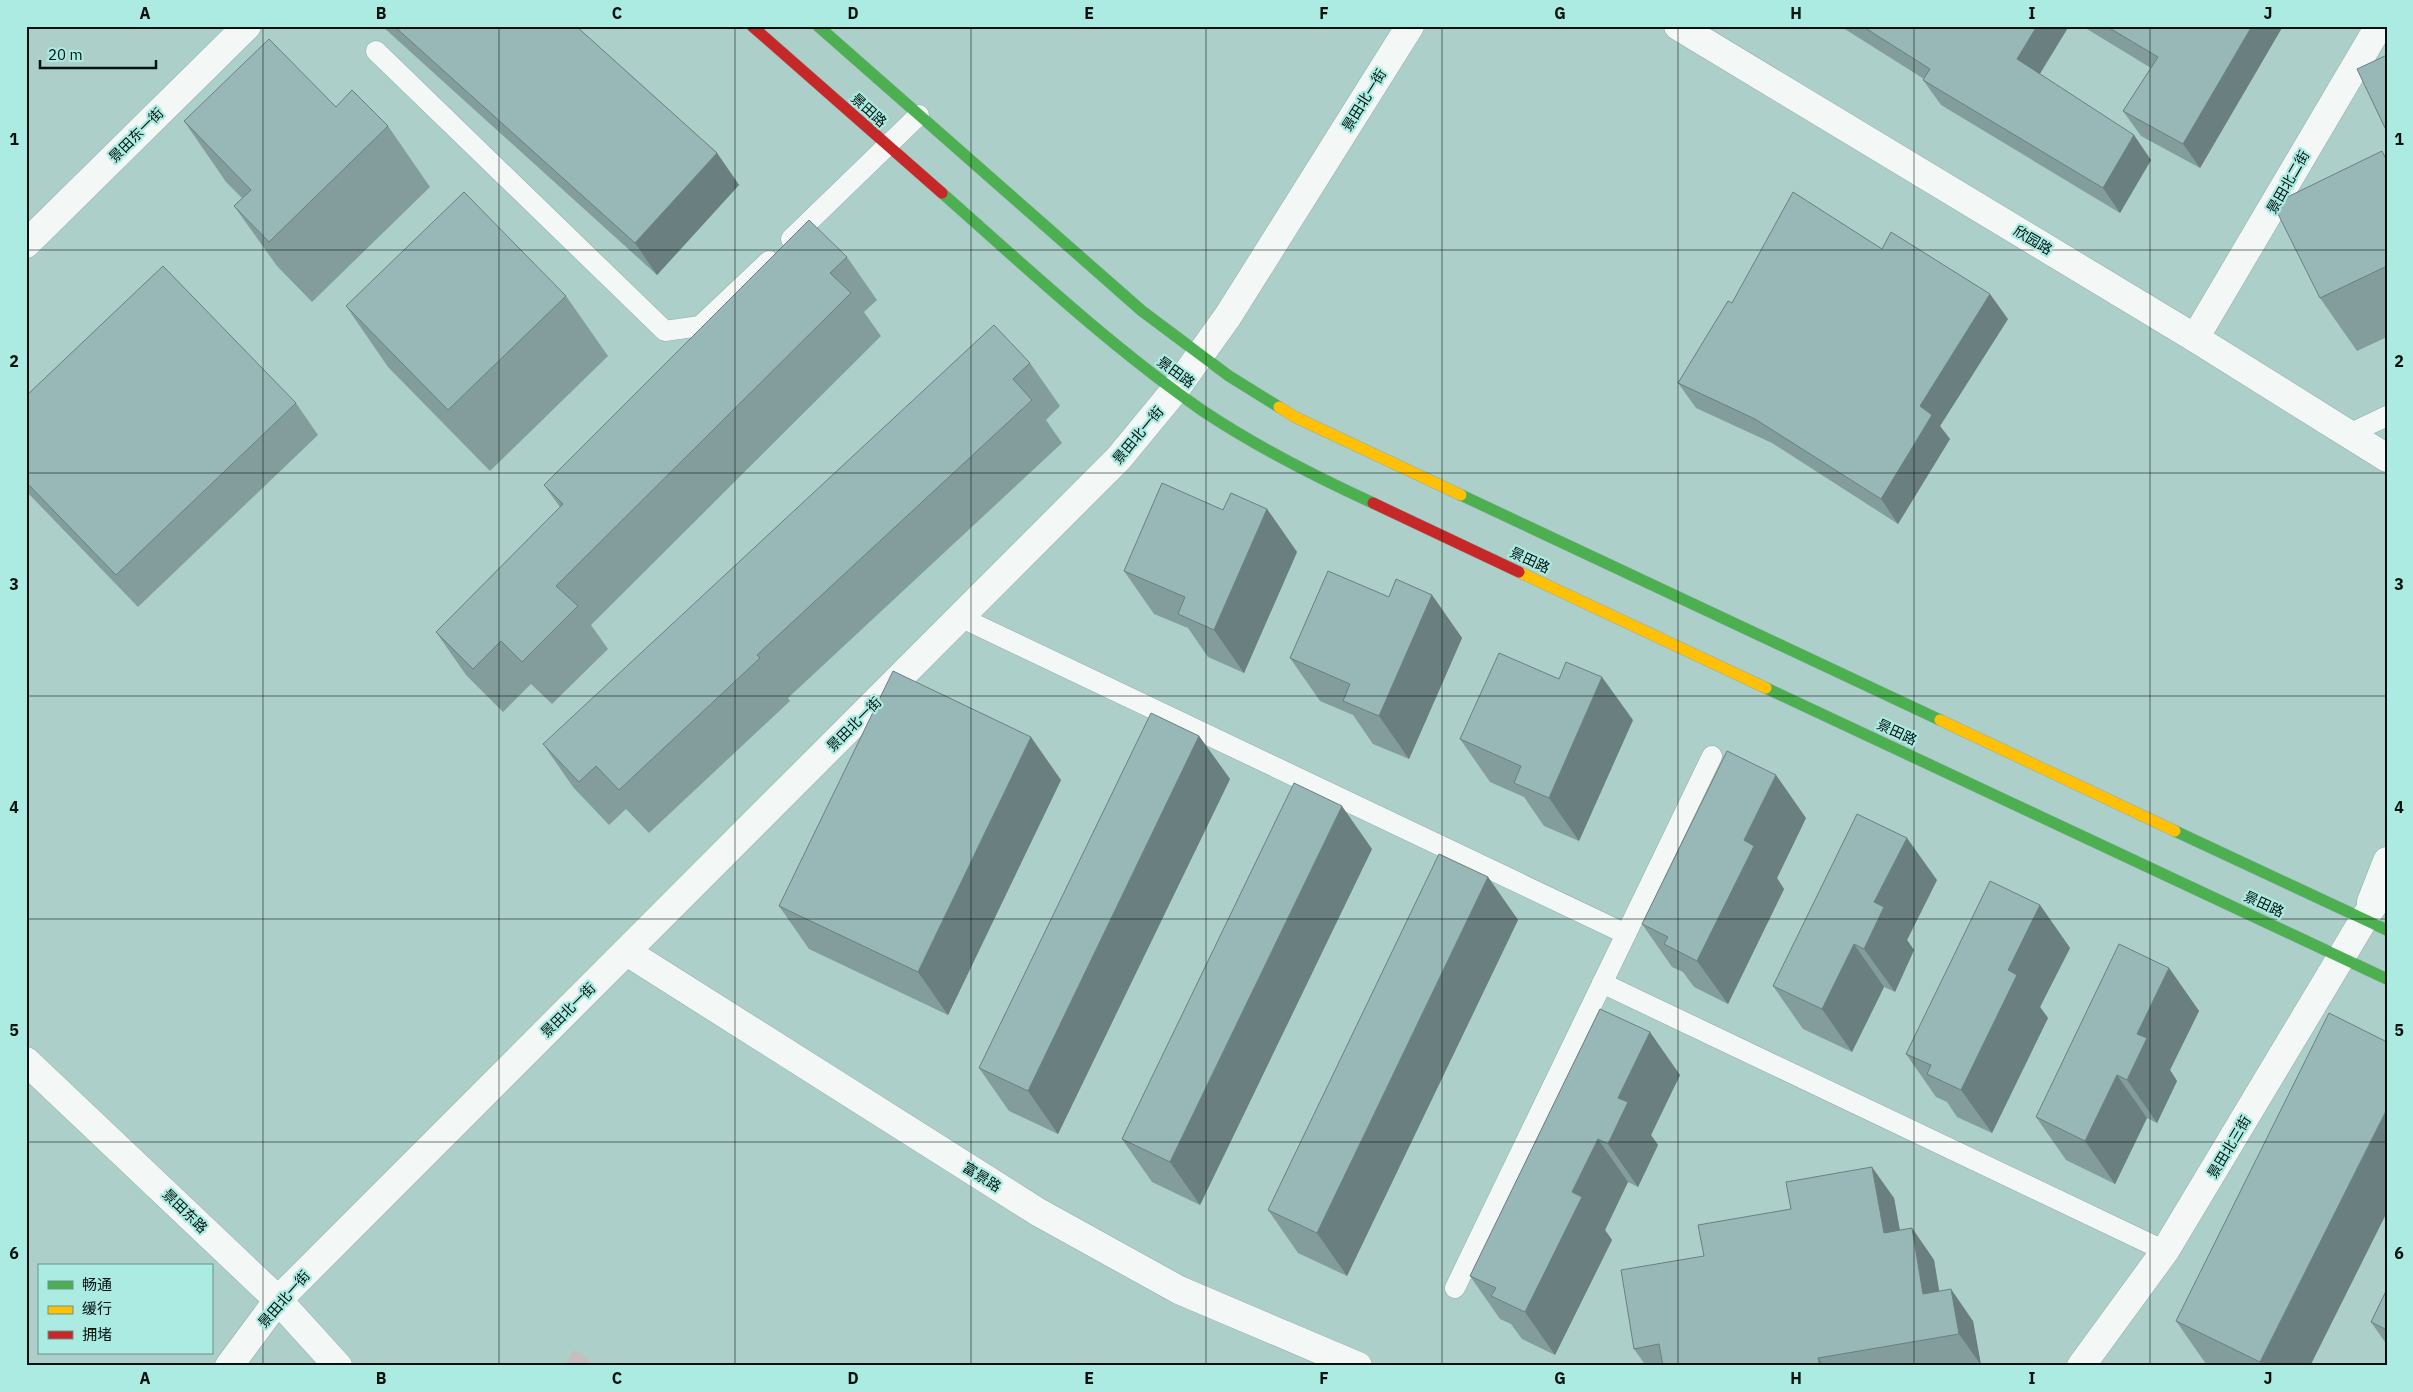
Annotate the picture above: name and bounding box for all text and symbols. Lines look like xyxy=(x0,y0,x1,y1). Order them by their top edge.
text: A xyxy=(140,3,151,23)
text: B xyxy=(376,3,387,23)
text: C xyxy=(612,3,622,23)
text: D xyxy=(847,3,859,23)
text: E xyxy=(1084,3,1094,23)
text: F xyxy=(1319,3,1329,23)
text: G xyxy=(1554,3,1566,23)
text: H xyxy=(1790,3,1802,23)
text: I xyxy=(2029,3,2036,23)
text: J xyxy=(2264,3,2272,23)
scale bar xyxy=(40,38,156,70)
text: 20 m xyxy=(48,45,83,64)
street label: 景田北一街 xyxy=(1338,66,1390,134)
street label: 景田路 xyxy=(847,89,891,131)
street label: 景田东一街 xyxy=(105,104,167,166)
text: 1 xyxy=(9,129,19,149)
text: 1 xyxy=(2394,129,2404,149)
street label: 景田北二街 xyxy=(2263,147,2313,217)
street label: 欣园路 xyxy=(2010,221,2056,259)
text: 2 xyxy=(9,351,19,371)
text: 2 xyxy=(2394,351,2404,371)
street label: 景田路 xyxy=(1154,352,1198,392)
street label: 景田北一街 xyxy=(1109,402,1167,468)
street label: 景田路 xyxy=(1507,543,1553,577)
text: 3 xyxy=(9,574,19,594)
text: 3 xyxy=(2394,574,2404,594)
street label: 景田北一街 xyxy=(823,693,885,755)
street label: 景田路 xyxy=(1874,715,1920,749)
text: 4 xyxy=(9,797,19,817)
text: 4 xyxy=(2394,797,2404,817)
street label: 景田路 xyxy=(2241,887,2287,921)
street label: 景田北一街 xyxy=(537,979,599,1041)
text: 5 xyxy=(9,1020,19,1040)
text: 5 xyxy=(2394,1020,2404,1040)
street label: 景田北三街 xyxy=(2203,1112,2255,1182)
street label: 富景路 xyxy=(959,1158,1005,1196)
street label: 景田东路 xyxy=(159,1185,211,1237)
text: 6 xyxy=(9,1243,19,1263)
text: 6 xyxy=(2394,1243,2404,1263)
legend xyxy=(38,1264,212,1354)
street label: 景田北一街 xyxy=(254,1267,314,1331)
text: 畅通 xyxy=(82,1275,112,1294)
text: 缓行 xyxy=(82,1299,112,1318)
text: 拥堵 xyxy=(82,1325,112,1344)
text: A xyxy=(140,1368,151,1388)
text: B xyxy=(376,1368,387,1388)
text: C xyxy=(612,1368,622,1388)
text: D xyxy=(847,1368,859,1388)
text: E xyxy=(1084,1368,1094,1388)
text: F xyxy=(1319,1368,1329,1388)
text: G xyxy=(1554,1368,1566,1388)
text: H xyxy=(1790,1368,1802,1388)
text: I xyxy=(2029,1368,2036,1388)
text: J xyxy=(2264,1368,2272,1388)

